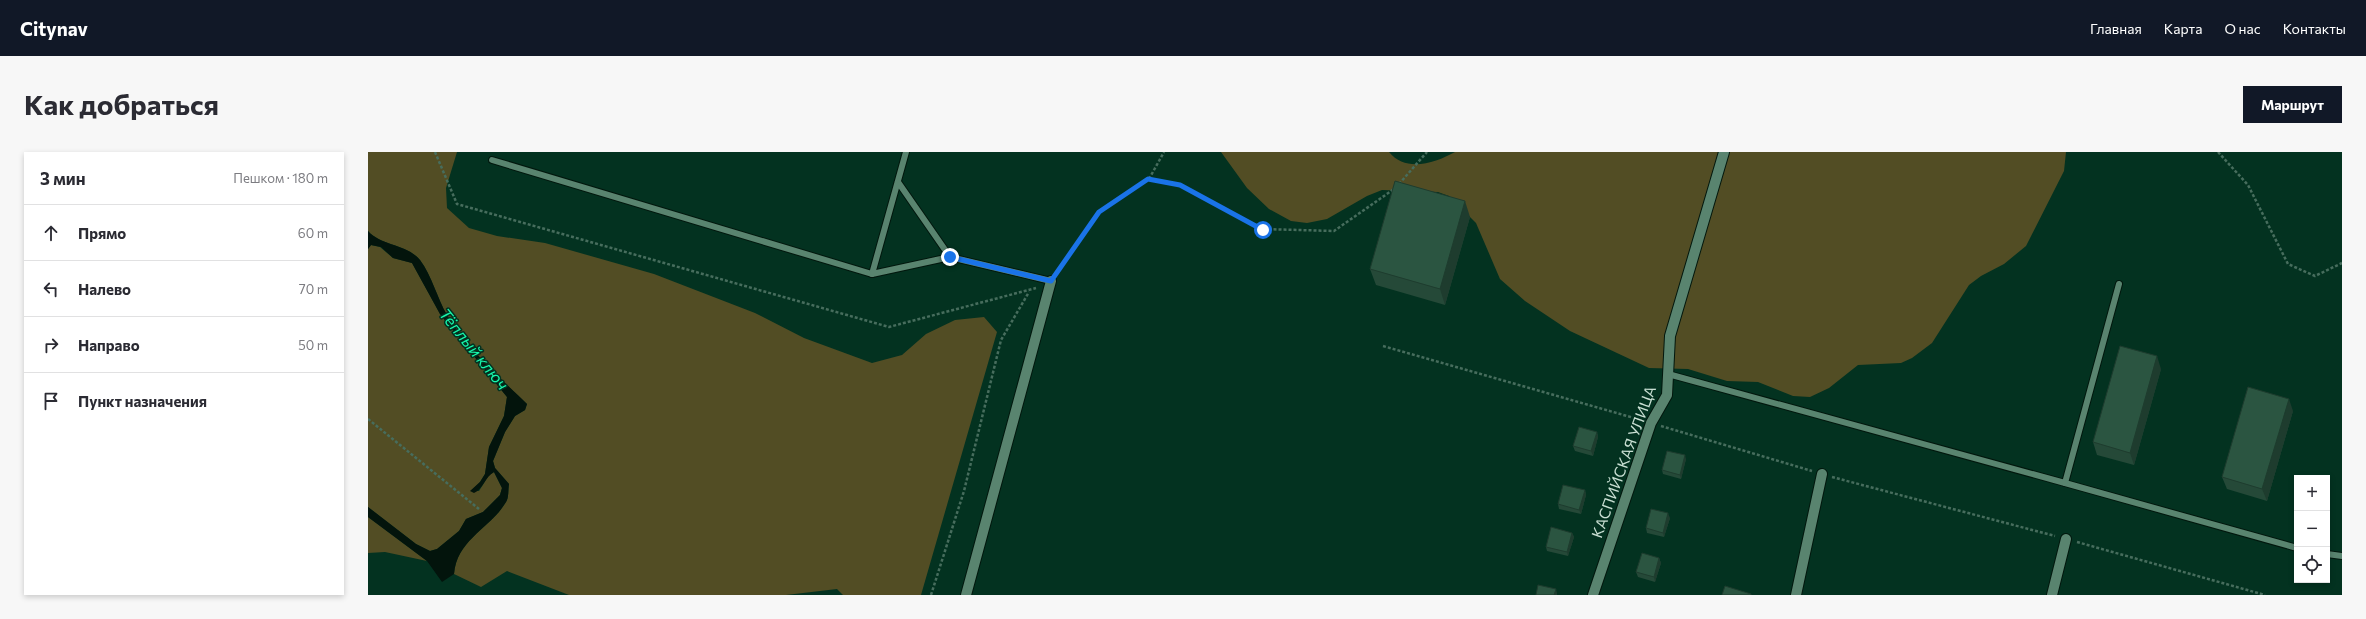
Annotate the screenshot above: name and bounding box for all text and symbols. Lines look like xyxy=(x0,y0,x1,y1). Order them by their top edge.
text: Citynav xyxy=(20,17,88,40)
text: Главная xyxy=(2090,20,2142,37)
text: Карта xyxy=(2164,20,2202,37)
text: О нас xyxy=(2224,20,2261,37)
text: Контакты xyxy=(2283,20,2346,37)
button: Маршрут xyxy=(2243,86,2342,123)
text: Как добраться xyxy=(24,87,219,121)
text: 3 мин xyxy=(40,168,86,189)
text: Пешком · 180 m xyxy=(233,170,328,186)
route start xyxy=(1254,221,1272,239)
icon: ahead xyxy=(40,222,62,244)
text: Прямо xyxy=(78,224,126,242)
text: 60 m xyxy=(298,225,328,241)
route end xyxy=(941,248,959,266)
icon: left xyxy=(40,278,62,300)
text: Налево xyxy=(78,280,131,298)
text: 70 m xyxy=(299,281,328,297)
water label: Тёплый ключ xyxy=(436,304,513,394)
icon: right xyxy=(40,334,62,356)
text: Направо xyxy=(78,336,140,354)
text: 50 m xyxy=(298,337,328,353)
street label: КАСПИЙСКАЯ УЛИЦА xyxy=(1587,383,1659,540)
icon: arrive xyxy=(40,390,62,412)
text: Пункт назначения xyxy=(78,392,207,410)
map controls xyxy=(2294,475,2330,583)
button: + xyxy=(2294,475,2330,511)
button: − xyxy=(2294,511,2330,547)
button: locate xyxy=(2294,547,2330,583)

